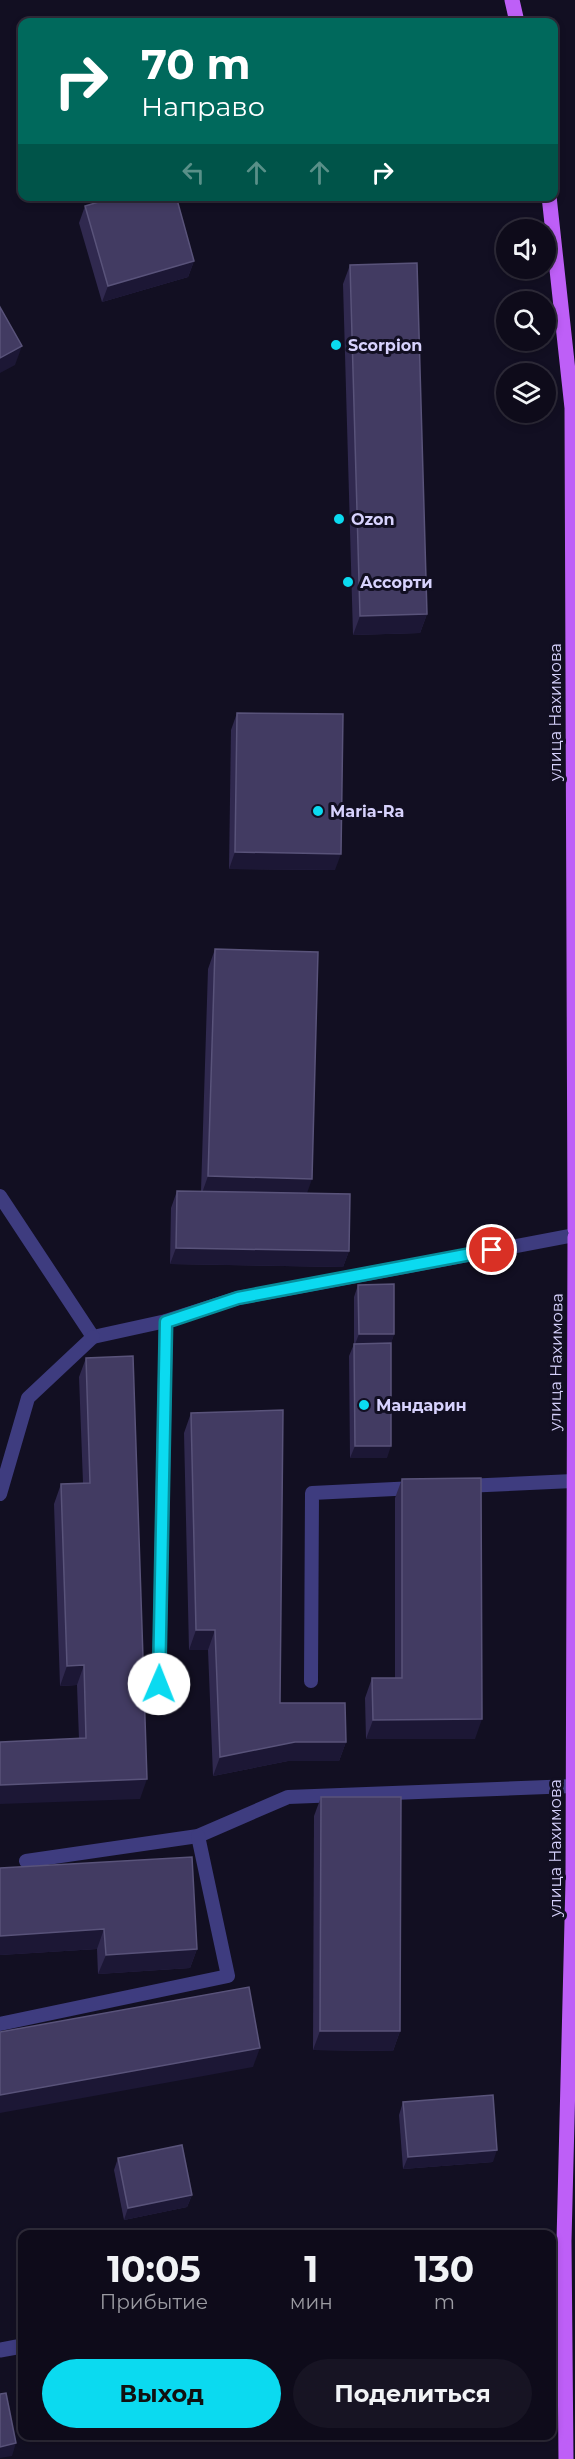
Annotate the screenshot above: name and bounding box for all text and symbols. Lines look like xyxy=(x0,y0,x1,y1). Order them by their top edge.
text: 70 m xyxy=(141,38,251,90)
icon: right xyxy=(42,42,120,120)
text: Направо xyxy=(141,90,265,123)
icon: left xyxy=(177,156,210,189)
icon: ahead xyxy=(240,156,273,189)
icon: ahead xyxy=(303,156,336,189)
icon: right xyxy=(366,156,399,189)
map controls xyxy=(496,219,556,423)
button: sound xyxy=(496,219,556,279)
button: search xyxy=(496,291,556,351)
place label: Scorpion xyxy=(348,336,422,355)
marker: Scorpion xyxy=(329,338,343,352)
button: layers xyxy=(496,363,556,423)
place label: Ozon xyxy=(351,510,395,529)
marker: Ozon xyxy=(332,512,346,526)
place label: Ассорти xyxy=(360,573,433,592)
marker: Ассорти xyxy=(341,575,355,589)
street label: улица Нахимова xyxy=(546,643,565,782)
place label: Maria-Ra xyxy=(330,802,404,821)
marker: Maria-Ra xyxy=(311,804,325,818)
pin xyxy=(466,1224,517,1275)
icon: arrive xyxy=(475,1233,508,1266)
street label: улица Нахимова xyxy=(545,1293,567,1432)
place label: Мандарин xyxy=(376,1396,467,1415)
marker: Мандарин xyxy=(357,1398,371,1412)
position arrow xyxy=(127,1652,191,1716)
street label: улица Нахимова xyxy=(546,1779,565,1918)
text: 10:05 xyxy=(107,2247,201,2291)
text: 1 xyxy=(304,2247,318,2291)
text: 130 xyxy=(414,2247,474,2291)
text: Прибытие xyxy=(100,2290,208,2314)
text: мин xyxy=(290,2290,333,2314)
text: m xyxy=(434,2290,455,2314)
button: Выход xyxy=(42,2359,281,2428)
button: Поделиться xyxy=(293,2359,532,2428)

